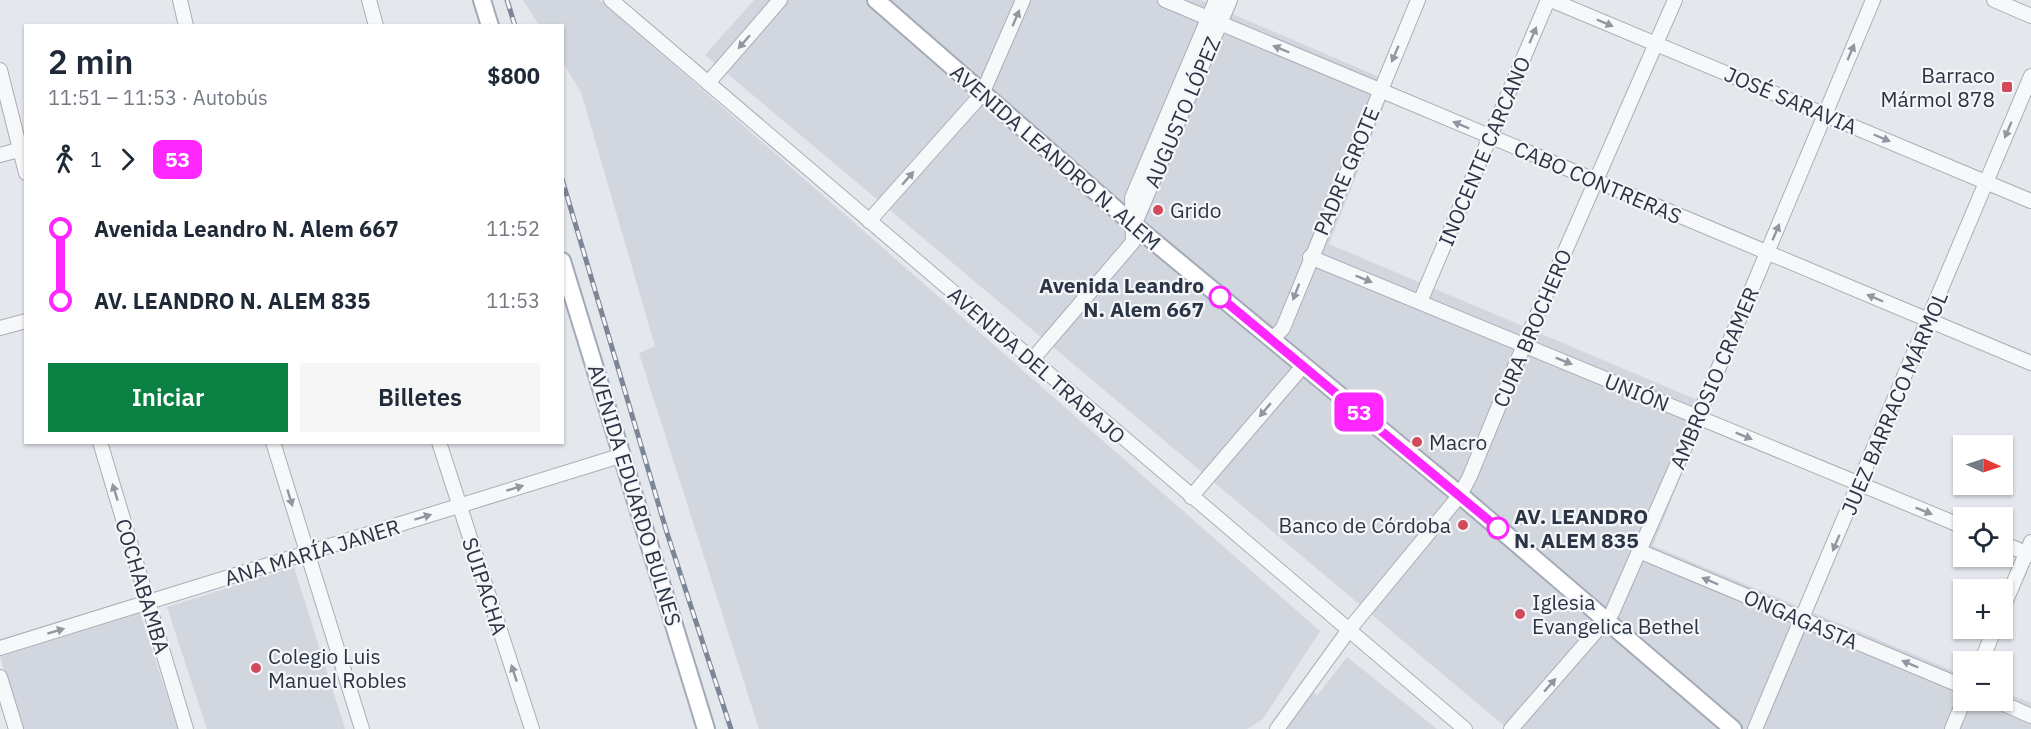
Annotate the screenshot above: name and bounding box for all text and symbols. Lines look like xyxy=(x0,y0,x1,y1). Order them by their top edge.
one-way arrow xyxy=(1011,8,1021,26)
one-way arrow xyxy=(1597,18,1615,28)
one-way arrow xyxy=(1528,26,1538,44)
street label: AUGUSTO LÓPEZ xyxy=(1138,32,1226,192)
one-way arrow xyxy=(737,34,751,49)
text: 2 min xyxy=(48,40,133,83)
one-way arrow xyxy=(1847,43,1856,61)
one-way arrow xyxy=(1272,44,1290,54)
one-way arrow xyxy=(1390,45,1400,63)
street label: INOCENTE CARCANO xyxy=(1431,52,1537,250)
street label: AVENIDA LEANDRO N. ALEM xyxy=(945,58,1167,256)
street label: JOSÉ SARAVIA xyxy=(1720,59,1862,141)
text: $800 xyxy=(487,61,540,90)
place label: Barraco Mármol 878 xyxy=(1880,61,1995,113)
marker: Barraco Mármol 878 xyxy=(2000,80,2014,94)
text: 11:51 – 11:53 · Autobús xyxy=(48,84,268,111)
street label: PADRE GROTE xyxy=(1306,103,1386,239)
one-way arrow xyxy=(1452,120,1470,129)
one-way arrow xyxy=(2003,121,2012,139)
street label: CABO CONTRERAS xyxy=(1510,134,1686,230)
one-way arrow xyxy=(1873,134,1891,143)
icon: walk xyxy=(48,143,81,176)
icon: forward xyxy=(111,143,144,176)
text: 53 xyxy=(165,145,190,173)
text: 1 xyxy=(90,146,102,173)
one-way arrow xyxy=(901,170,915,185)
place label: Grido xyxy=(1170,196,1222,224)
marker: Grido xyxy=(1151,203,1165,217)
text: Avenida Leandro N. Alem 667 xyxy=(94,214,399,243)
text: 11:52 xyxy=(486,215,540,242)
one-way arrow xyxy=(1771,223,1780,240)
street label: CURA BROCHERO xyxy=(1486,245,1578,411)
place label: Avenida Leandro N. Alem 667 xyxy=(1039,271,1204,323)
one-way arrow xyxy=(1356,274,1374,284)
street label: AVENIDA DEL TRABAJO xyxy=(942,280,1132,450)
one-way arrow xyxy=(1291,283,1301,301)
street label: AMBROSIO CRAMER xyxy=(1663,283,1765,473)
text: AV. LEANDRO N. ALEM 835 xyxy=(94,286,371,315)
marker: Avenida Leandro N. Alem 667 xyxy=(1209,286,1231,308)
text: 11:53 xyxy=(486,287,540,314)
street label: JUEZ BARRACO MÁRMOL xyxy=(1834,287,1954,519)
one-way arrow xyxy=(1866,293,1884,302)
one-way arrow xyxy=(1555,357,1573,366)
street label: AVENIDA EDUARDO BULNES xyxy=(582,361,688,629)
button: Iniciar xyxy=(48,363,288,432)
button: Billetes xyxy=(300,363,540,432)
street label: UNIÓN xyxy=(1601,366,1673,418)
line badge: 53 xyxy=(1332,392,1386,432)
text: 53 xyxy=(1346,398,1372,426)
one-way arrow xyxy=(1259,402,1272,417)
place label: Macro xyxy=(1429,428,1487,456)
one-way arrow xyxy=(1736,431,1754,441)
marker: Macro xyxy=(1410,435,1424,449)
north arrow xyxy=(1953,435,2013,495)
map controls xyxy=(1953,435,2013,711)
one-way arrow xyxy=(110,483,119,501)
one-way arrow xyxy=(506,483,524,493)
one-way arrow xyxy=(286,489,295,507)
place label: AV. LEANDRO N. ALEM 835 xyxy=(1514,502,1648,554)
one-way arrow xyxy=(1916,506,1934,516)
button: locate xyxy=(1953,507,2013,567)
place label: Banco de Córdoba xyxy=(1279,511,1451,539)
street label: ANA MARÍA JANER xyxy=(221,512,403,592)
one-way arrow xyxy=(414,512,432,521)
street label: COCHABAMBA xyxy=(109,515,177,657)
marker: AV. LEANDRO N. ALEM 835 xyxy=(1487,517,1509,539)
marker: Banco de Córdoba xyxy=(1456,518,1470,532)
street label: SUIPACHA xyxy=(456,534,514,638)
one-way arrow xyxy=(1831,534,1841,552)
one-way arrow xyxy=(1701,576,1719,586)
button: + xyxy=(1953,579,2013,639)
street label: ONGAGASTA xyxy=(1740,582,1862,656)
place label: Iglesia Evangelica Bethel xyxy=(1532,588,1700,640)
marker: Iglesia Evangelica Bethel xyxy=(1513,607,1527,621)
one-way arrow xyxy=(47,626,65,635)
place label: Colegio Luis Manuel Robles xyxy=(268,642,407,694)
button: − xyxy=(1953,651,2013,711)
one-way arrow xyxy=(1901,660,1918,669)
marker: Colegio Luis Manuel Robles xyxy=(249,661,263,675)
one-way arrow xyxy=(509,664,518,682)
one-way arrow xyxy=(1543,678,1556,693)

